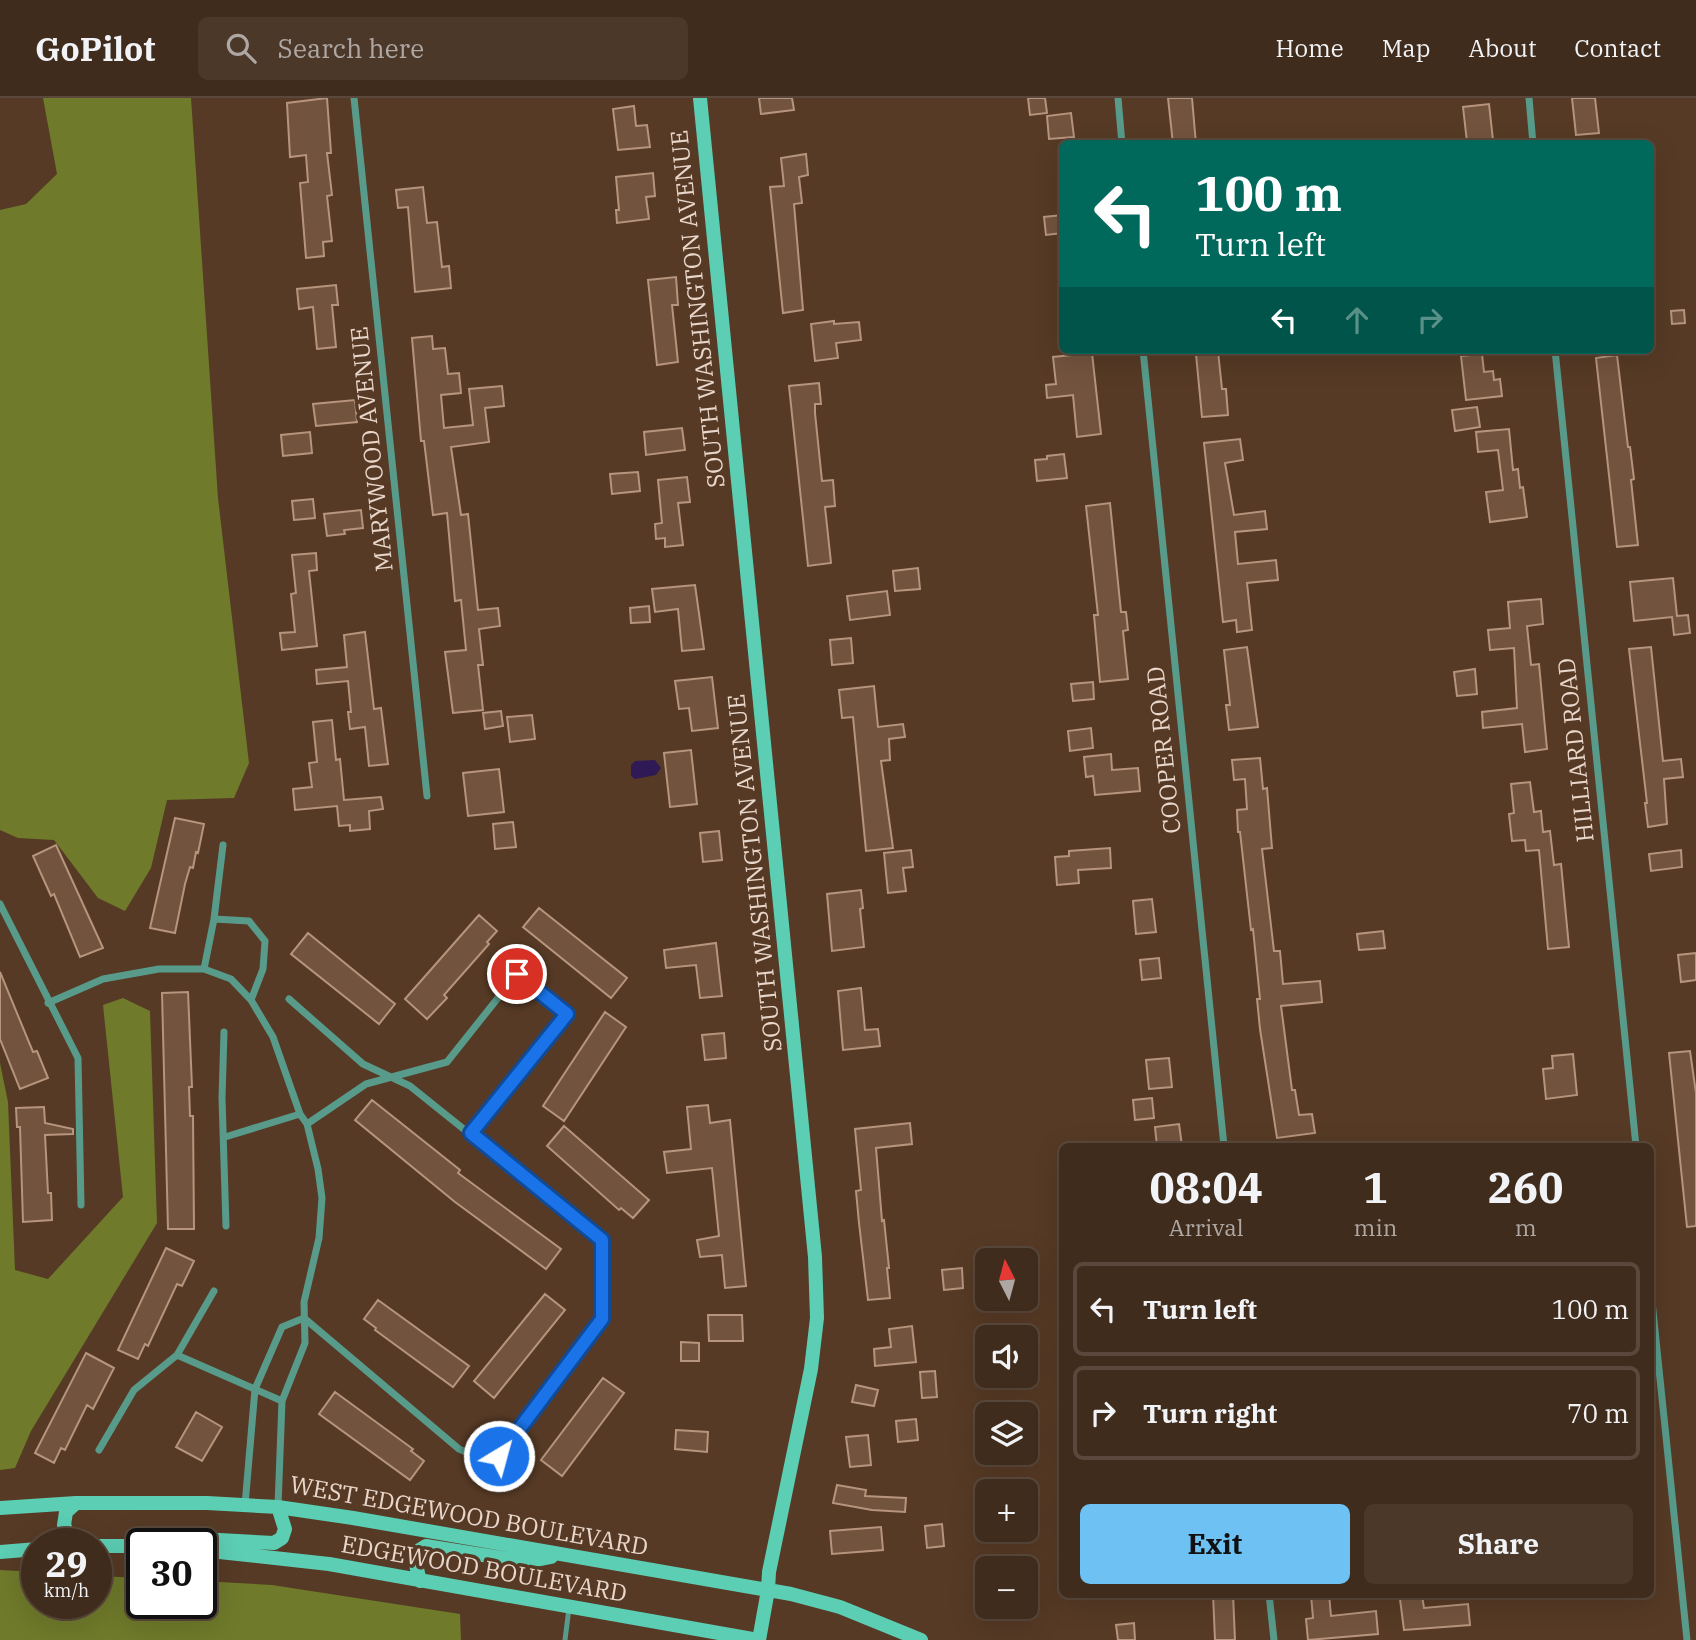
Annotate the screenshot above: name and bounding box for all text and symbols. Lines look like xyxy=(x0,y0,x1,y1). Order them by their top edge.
search box xyxy=(198,17,688,80)
text: GoPilot xyxy=(35,27,156,70)
icon: search xyxy=(222,29,260,67)
text: Search here xyxy=(278,31,424,65)
text: Home xyxy=(1276,32,1344,64)
text: Map xyxy=(1382,32,1430,64)
text: About xyxy=(1468,32,1536,64)
text: Contact xyxy=(1574,32,1661,64)
street label: SOUTH WASHINGTON AVENUE xyxy=(662,129,732,490)
text: 100 m xyxy=(1195,161,1342,224)
icon: left xyxy=(1080,168,1171,259)
text: Turn left xyxy=(1195,223,1326,265)
icon: left xyxy=(1265,301,1303,339)
icon: ahead xyxy=(1338,301,1376,339)
icon: right xyxy=(1411,301,1449,339)
street label: MARYWOOD AVENUE xyxy=(342,325,400,573)
street label: HILLIARD ROAD xyxy=(1549,656,1601,844)
street label: COOPER ROAD xyxy=(1138,665,1188,835)
street label: SOUTH WASHINGTON AVENUE xyxy=(719,693,789,1054)
pin xyxy=(487,944,547,1004)
icon: arrive xyxy=(498,955,536,993)
text: 08:04 xyxy=(1149,1160,1263,1215)
text: 1 xyxy=(1363,1160,1388,1215)
text: 260 xyxy=(1488,1160,1563,1215)
text: Arrival xyxy=(1169,1212,1244,1242)
text: min xyxy=(1354,1212,1397,1242)
text: m xyxy=(1515,1212,1537,1242)
north arrow xyxy=(975,1248,1038,1311)
map controls xyxy=(975,1248,1038,1619)
icon: left xyxy=(1084,1290,1122,1328)
text: Turn left xyxy=(1143,1292,1257,1326)
text: 100 m xyxy=(1551,1292,1629,1326)
button: sound xyxy=(975,1325,1038,1388)
icon: right xyxy=(1084,1394,1122,1432)
text: Turn right xyxy=(1143,1396,1277,1430)
text: 70 m xyxy=(1567,1396,1629,1430)
button: layers xyxy=(975,1402,1038,1465)
position arrow xyxy=(462,1419,536,1493)
street label: WEST EDGEWOOD BOULEVARD xyxy=(287,1468,651,1562)
button: + xyxy=(975,1479,1038,1542)
button: Exit xyxy=(1080,1504,1350,1584)
button: Share xyxy=(1364,1504,1633,1584)
street label: EDGEWOOD BOULEVARD xyxy=(339,1527,630,1609)
speed limit sign: 30 xyxy=(126,1528,217,1619)
text: 29 xyxy=(45,1541,88,1587)
button: − xyxy=(975,1556,1038,1619)
text: km/h xyxy=(44,1579,89,1602)

